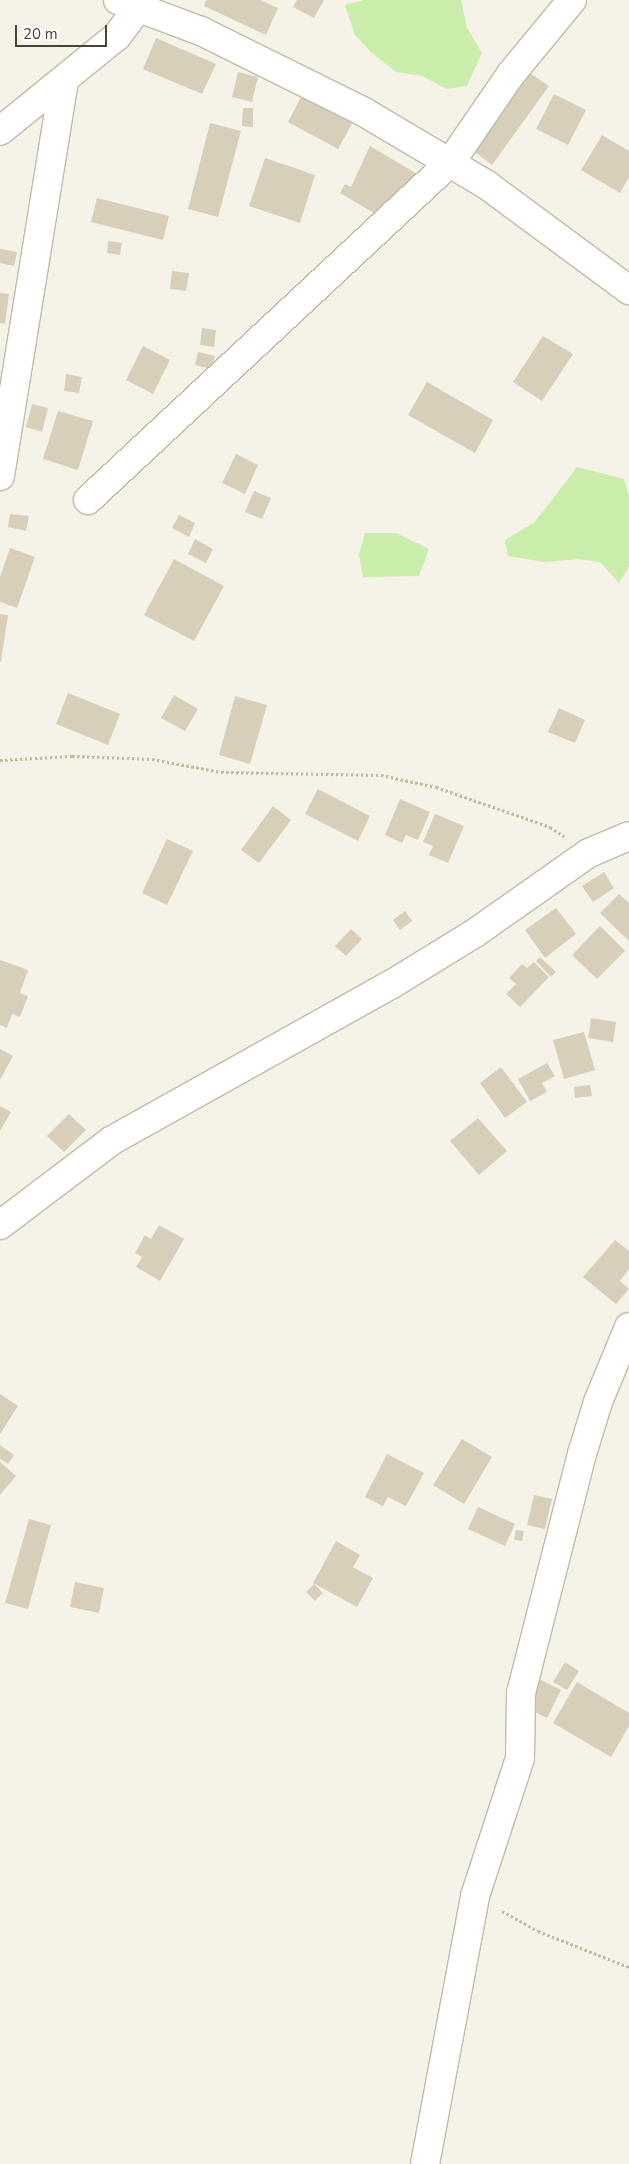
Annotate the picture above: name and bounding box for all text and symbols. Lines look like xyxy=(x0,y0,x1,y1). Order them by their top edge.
scale bar xyxy=(18,15,110,47)
text: 20 m xyxy=(23,24,58,44)

